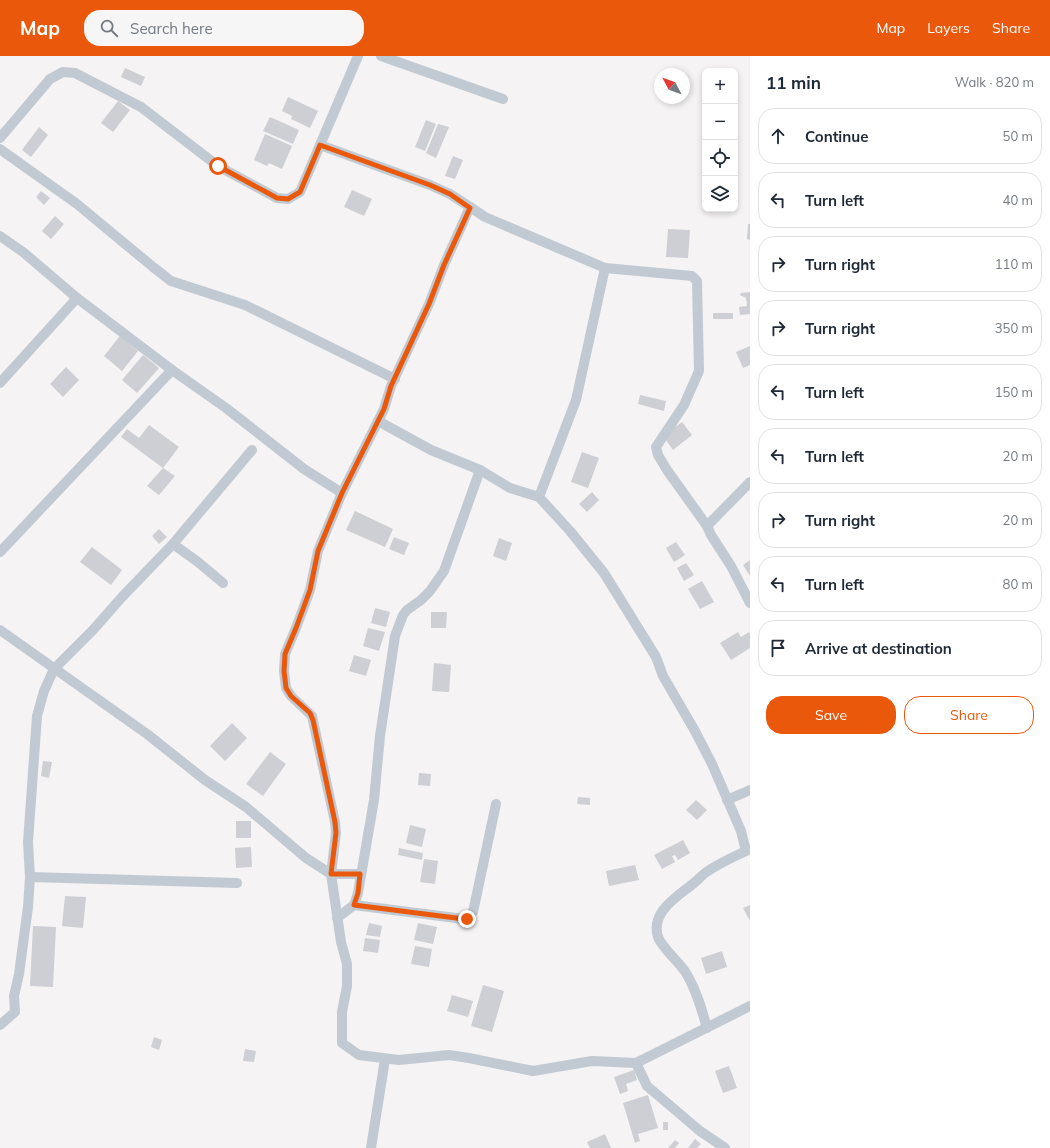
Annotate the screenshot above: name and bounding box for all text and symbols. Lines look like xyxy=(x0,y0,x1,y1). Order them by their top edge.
search box xyxy=(84,10,364,46)
text: Map xyxy=(20,16,60,40)
icon: search xyxy=(98,17,120,39)
text: Search here xyxy=(130,19,213,38)
text: Map xyxy=(876,19,905,37)
text: Layers xyxy=(927,19,970,37)
text: Share xyxy=(992,19,1030,37)
north arrow xyxy=(654,68,690,104)
map controls xyxy=(702,68,738,212)
button: + xyxy=(702,68,738,104)
text: 11 min xyxy=(766,72,821,93)
text: Walk · 820 m xyxy=(955,74,1034,90)
button: − xyxy=(702,104,738,140)
icon: ahead xyxy=(767,125,789,147)
text: Continue xyxy=(805,127,868,146)
text: 50 m xyxy=(1003,128,1033,144)
button: locate xyxy=(702,140,738,176)
route start xyxy=(209,157,227,175)
button: layers xyxy=(702,176,738,212)
icon: left xyxy=(767,189,789,211)
text: Turn left xyxy=(805,191,864,210)
text: 40 m xyxy=(1003,192,1033,208)
icon: right xyxy=(767,253,789,275)
text: Turn right xyxy=(805,255,875,274)
text: 110 m xyxy=(995,256,1033,272)
icon: right xyxy=(767,317,789,339)
text: Turn right xyxy=(805,319,875,338)
text: 350 m xyxy=(995,320,1033,336)
icon: left xyxy=(767,381,789,403)
text: Turn left xyxy=(805,383,864,402)
text: 150 m xyxy=(995,384,1033,400)
icon: left xyxy=(767,445,789,467)
text: Turn left xyxy=(805,447,864,466)
text: 20 m xyxy=(1003,448,1033,464)
icon: right xyxy=(767,509,789,531)
text: Turn right xyxy=(805,511,875,530)
text: 20 m xyxy=(1003,512,1033,528)
icon: left xyxy=(767,573,789,595)
text: Turn left xyxy=(805,575,864,594)
text: 80 m xyxy=(1003,576,1033,592)
icon: arrive xyxy=(767,637,789,659)
text: Arrive at destination xyxy=(805,639,952,658)
button: Save xyxy=(766,696,896,734)
button: Share xyxy=(904,696,1034,734)
route end xyxy=(458,910,476,928)

